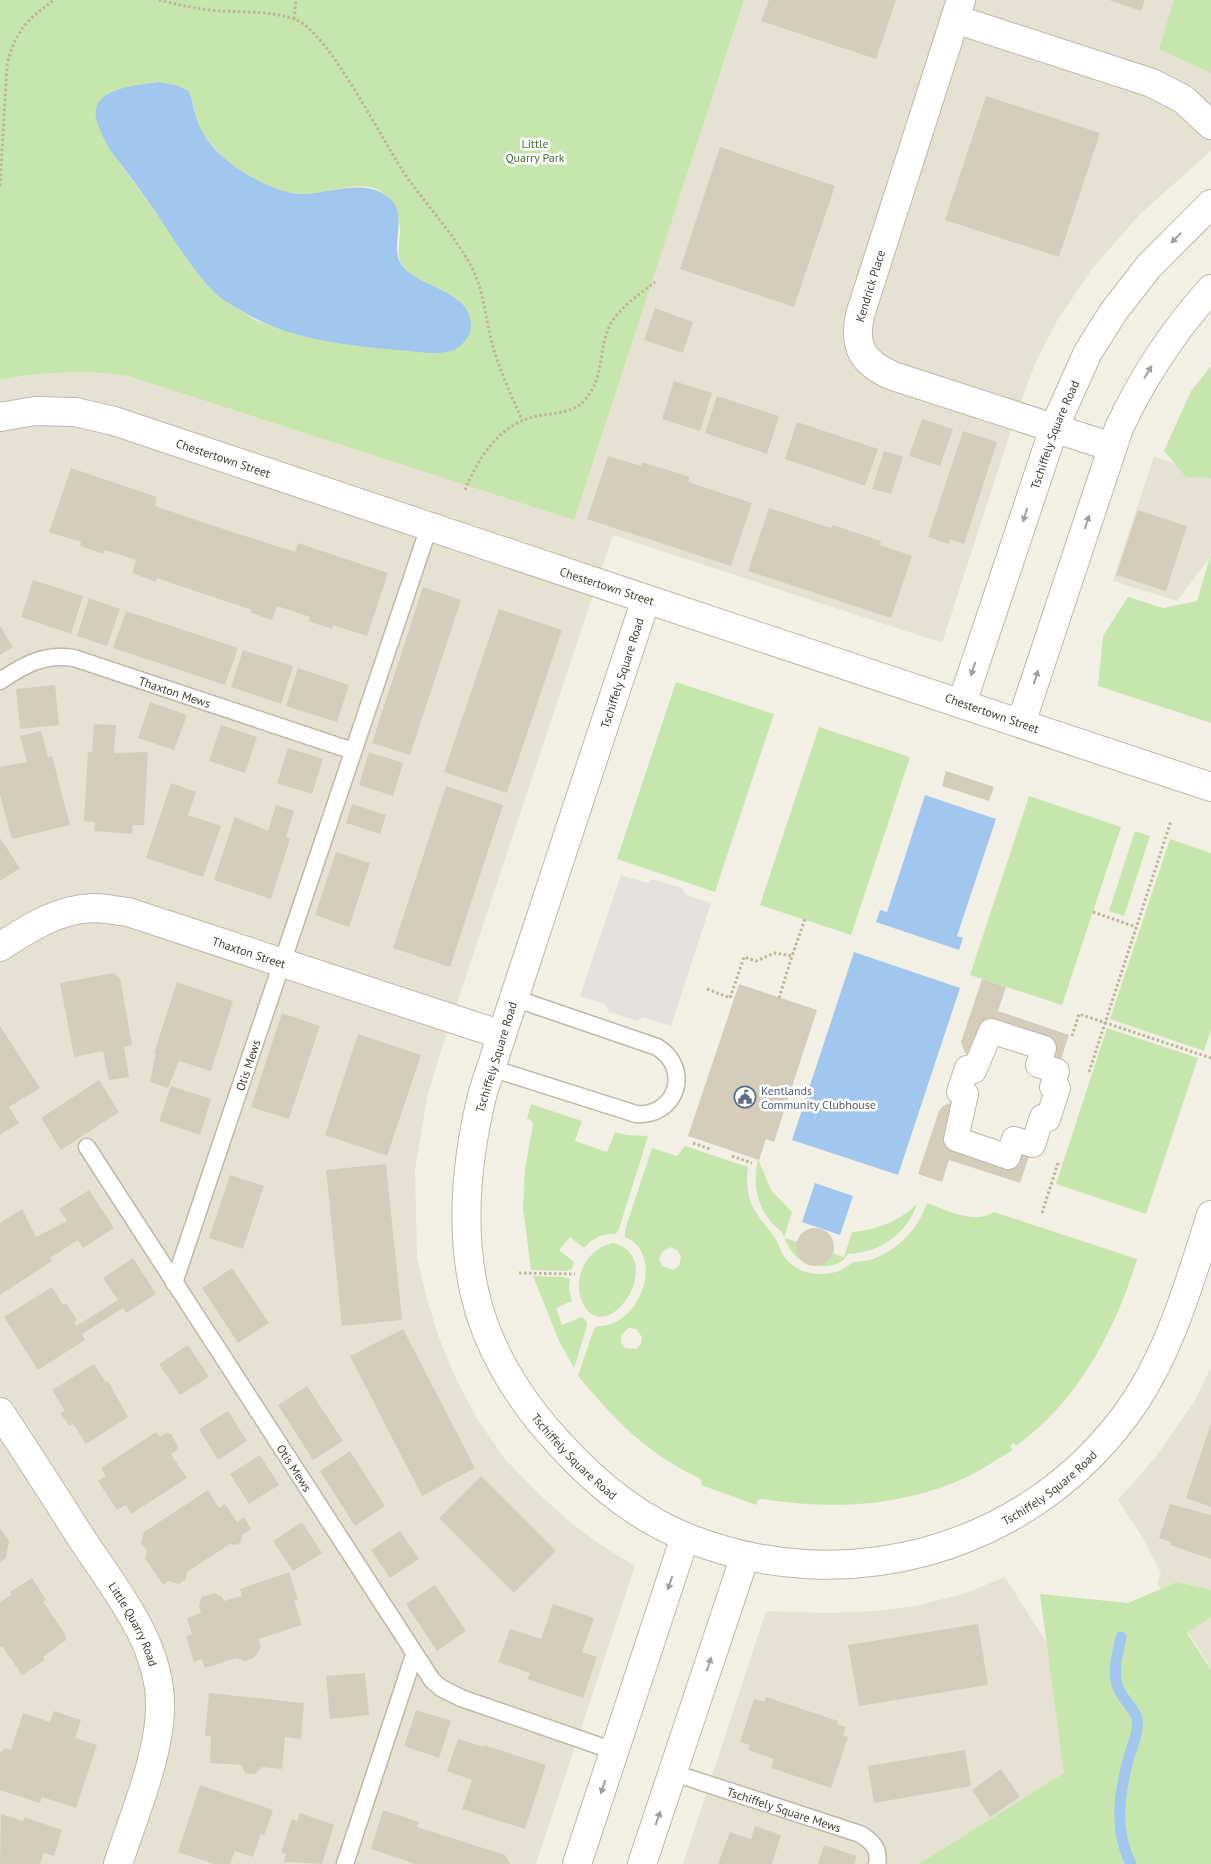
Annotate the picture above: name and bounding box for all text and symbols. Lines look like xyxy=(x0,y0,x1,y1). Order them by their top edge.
park label: Little Quarry Park xyxy=(505,136,565,165)
one-way arrow xyxy=(1170,231,1182,243)
street label: Kendrick Place xyxy=(852,248,888,324)
one-way arrow xyxy=(1144,366,1153,379)
street label: Tschiffely Square Road xyxy=(1027,378,1082,491)
street label: Chestertown Street xyxy=(174,435,273,480)
one-way arrow xyxy=(1020,508,1028,523)
one-way arrow xyxy=(1084,515,1091,530)
street label: Chestertown Street xyxy=(558,564,656,608)
street label: Tschiffely Square Road xyxy=(597,616,647,730)
one-way arrow xyxy=(969,662,976,677)
one-way arrow xyxy=(1032,669,1040,684)
street label: Thaxton Mews xyxy=(137,673,213,711)
street label: Chestertown Street xyxy=(943,690,1041,736)
street label: Thaxton Street xyxy=(211,933,288,971)
street label: Tschiffely Square Road xyxy=(472,1000,520,1114)
street label: Otis Mews xyxy=(232,1037,263,1093)
place label: Kentlands Community Clubhouse xyxy=(761,1083,876,1112)
public building icon: Kentlands Community Clubhouse xyxy=(733,1085,757,1109)
street label: Tschiffely Square Road xyxy=(529,1410,620,1502)
street label: Otis Mews xyxy=(274,1441,315,1494)
street label: Tschiffely Square Road xyxy=(999,1447,1100,1528)
one-way arrow xyxy=(666,1576,674,1591)
street label: Little Quarry Road xyxy=(106,1579,161,1668)
one-way arrow xyxy=(706,1656,714,1671)
one-way arrow xyxy=(598,1780,606,1795)
street label: Tschiffely Square Mews xyxy=(725,1783,843,1835)
one-way arrow xyxy=(654,1810,662,1825)

